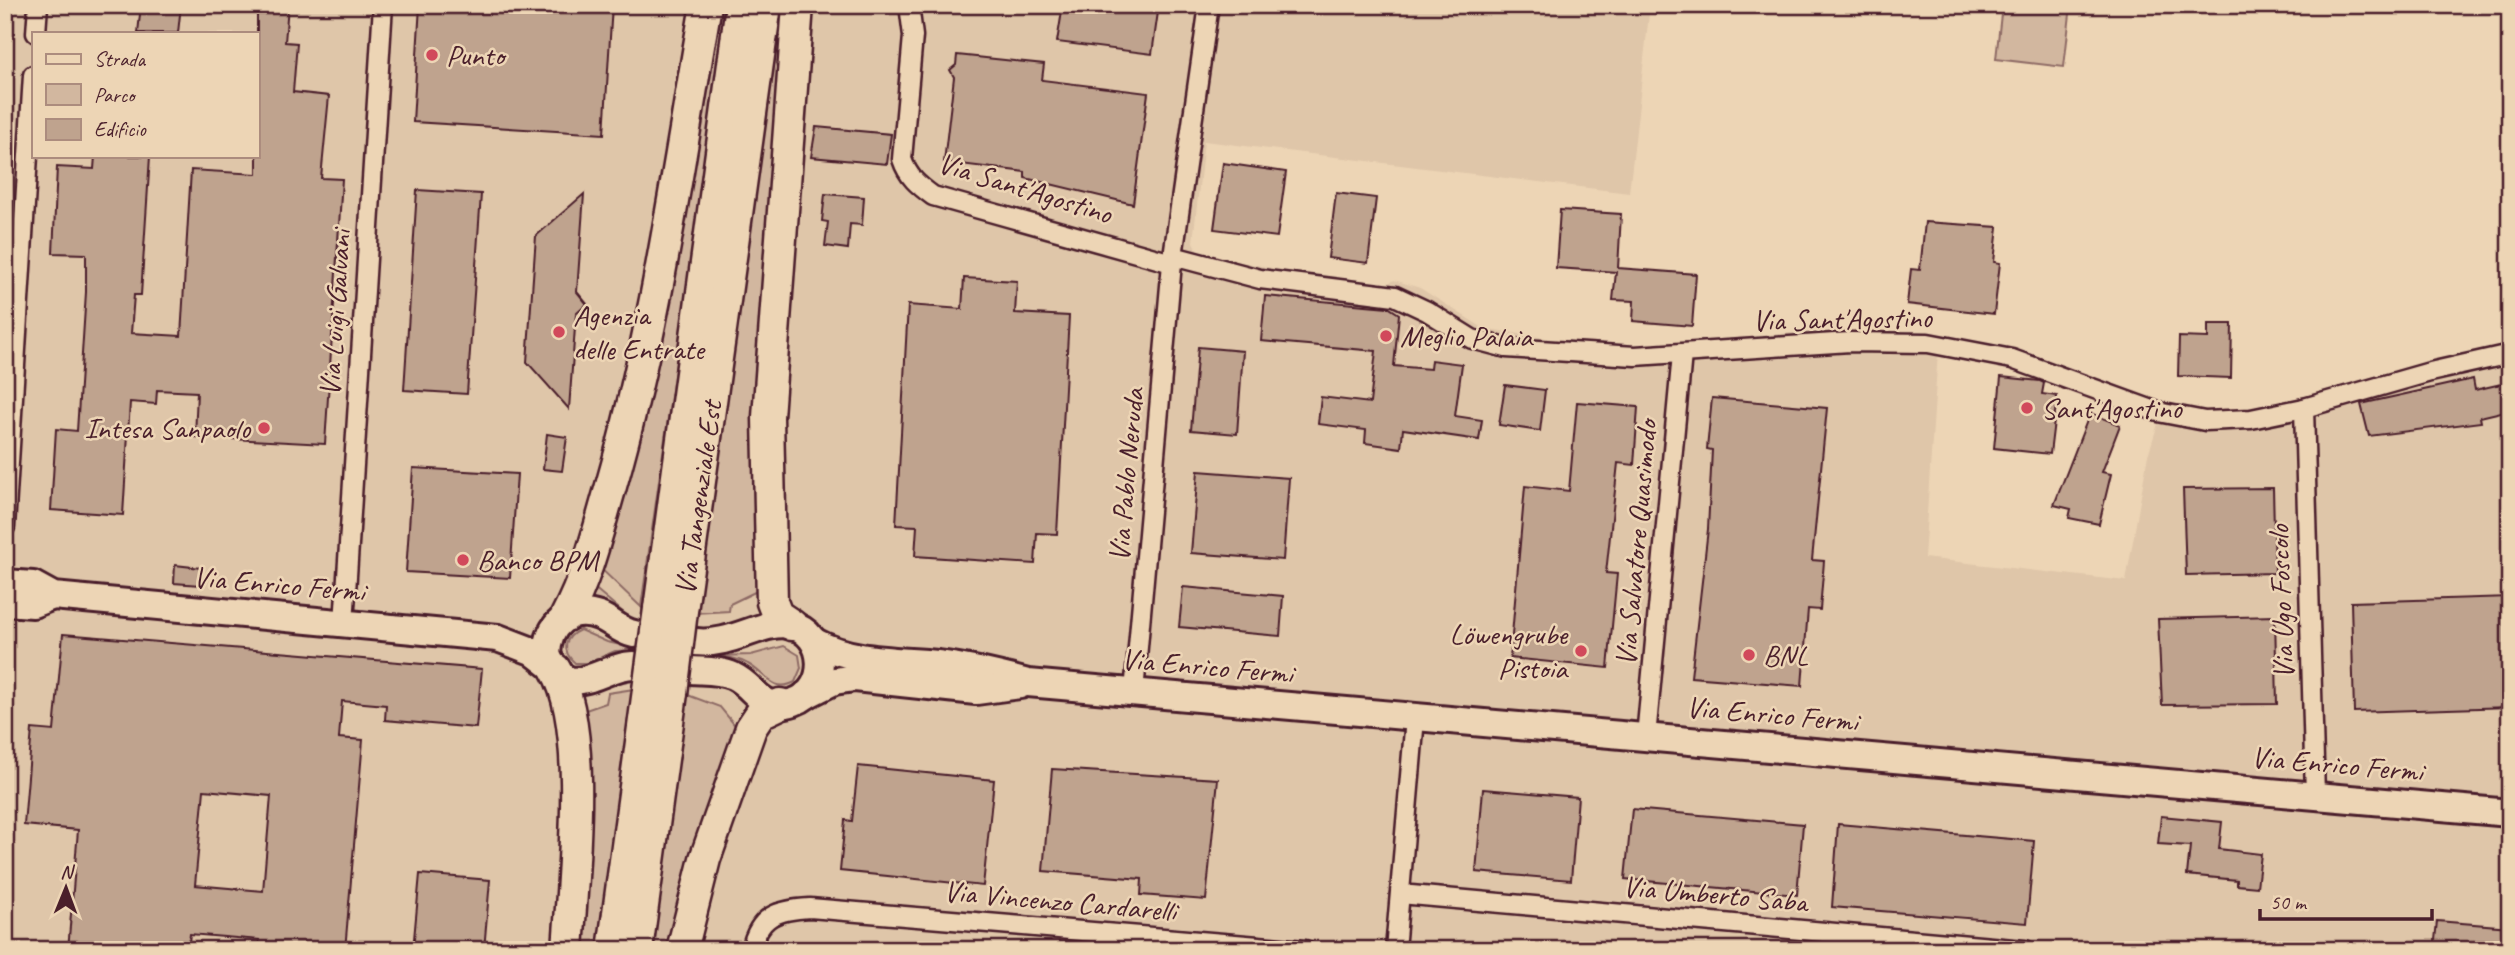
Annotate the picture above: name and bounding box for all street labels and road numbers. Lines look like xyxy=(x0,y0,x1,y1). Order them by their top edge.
street label: Via Sant'Agostino xyxy=(934,144,1118,233)
street label: Via Luigi Galvani xyxy=(310,225,360,398)
street label: Via Sant'Agostino xyxy=(1752,298,1934,340)
street label: Via Pablo Neruda xyxy=(1099,385,1153,563)
street label: Via Tangenziale Est xyxy=(666,396,731,597)
street label: Via Salvatore Quasimodo xyxy=(1606,415,1666,668)
street label: Via Ugo Foscolo xyxy=(2259,523,2303,680)
street label: Via Enrico Fermi xyxy=(192,558,370,611)
street label: Via Enrico Fermi xyxy=(1120,640,1298,693)
street label: Via Enrico Fermi xyxy=(1685,688,1863,741)
street label: Via Enrico Fermi xyxy=(2250,738,2428,791)
street label: Via Umberto Saba xyxy=(1621,867,1812,921)
street label: Via Vincenzo Cardarelli xyxy=(942,872,1181,930)

